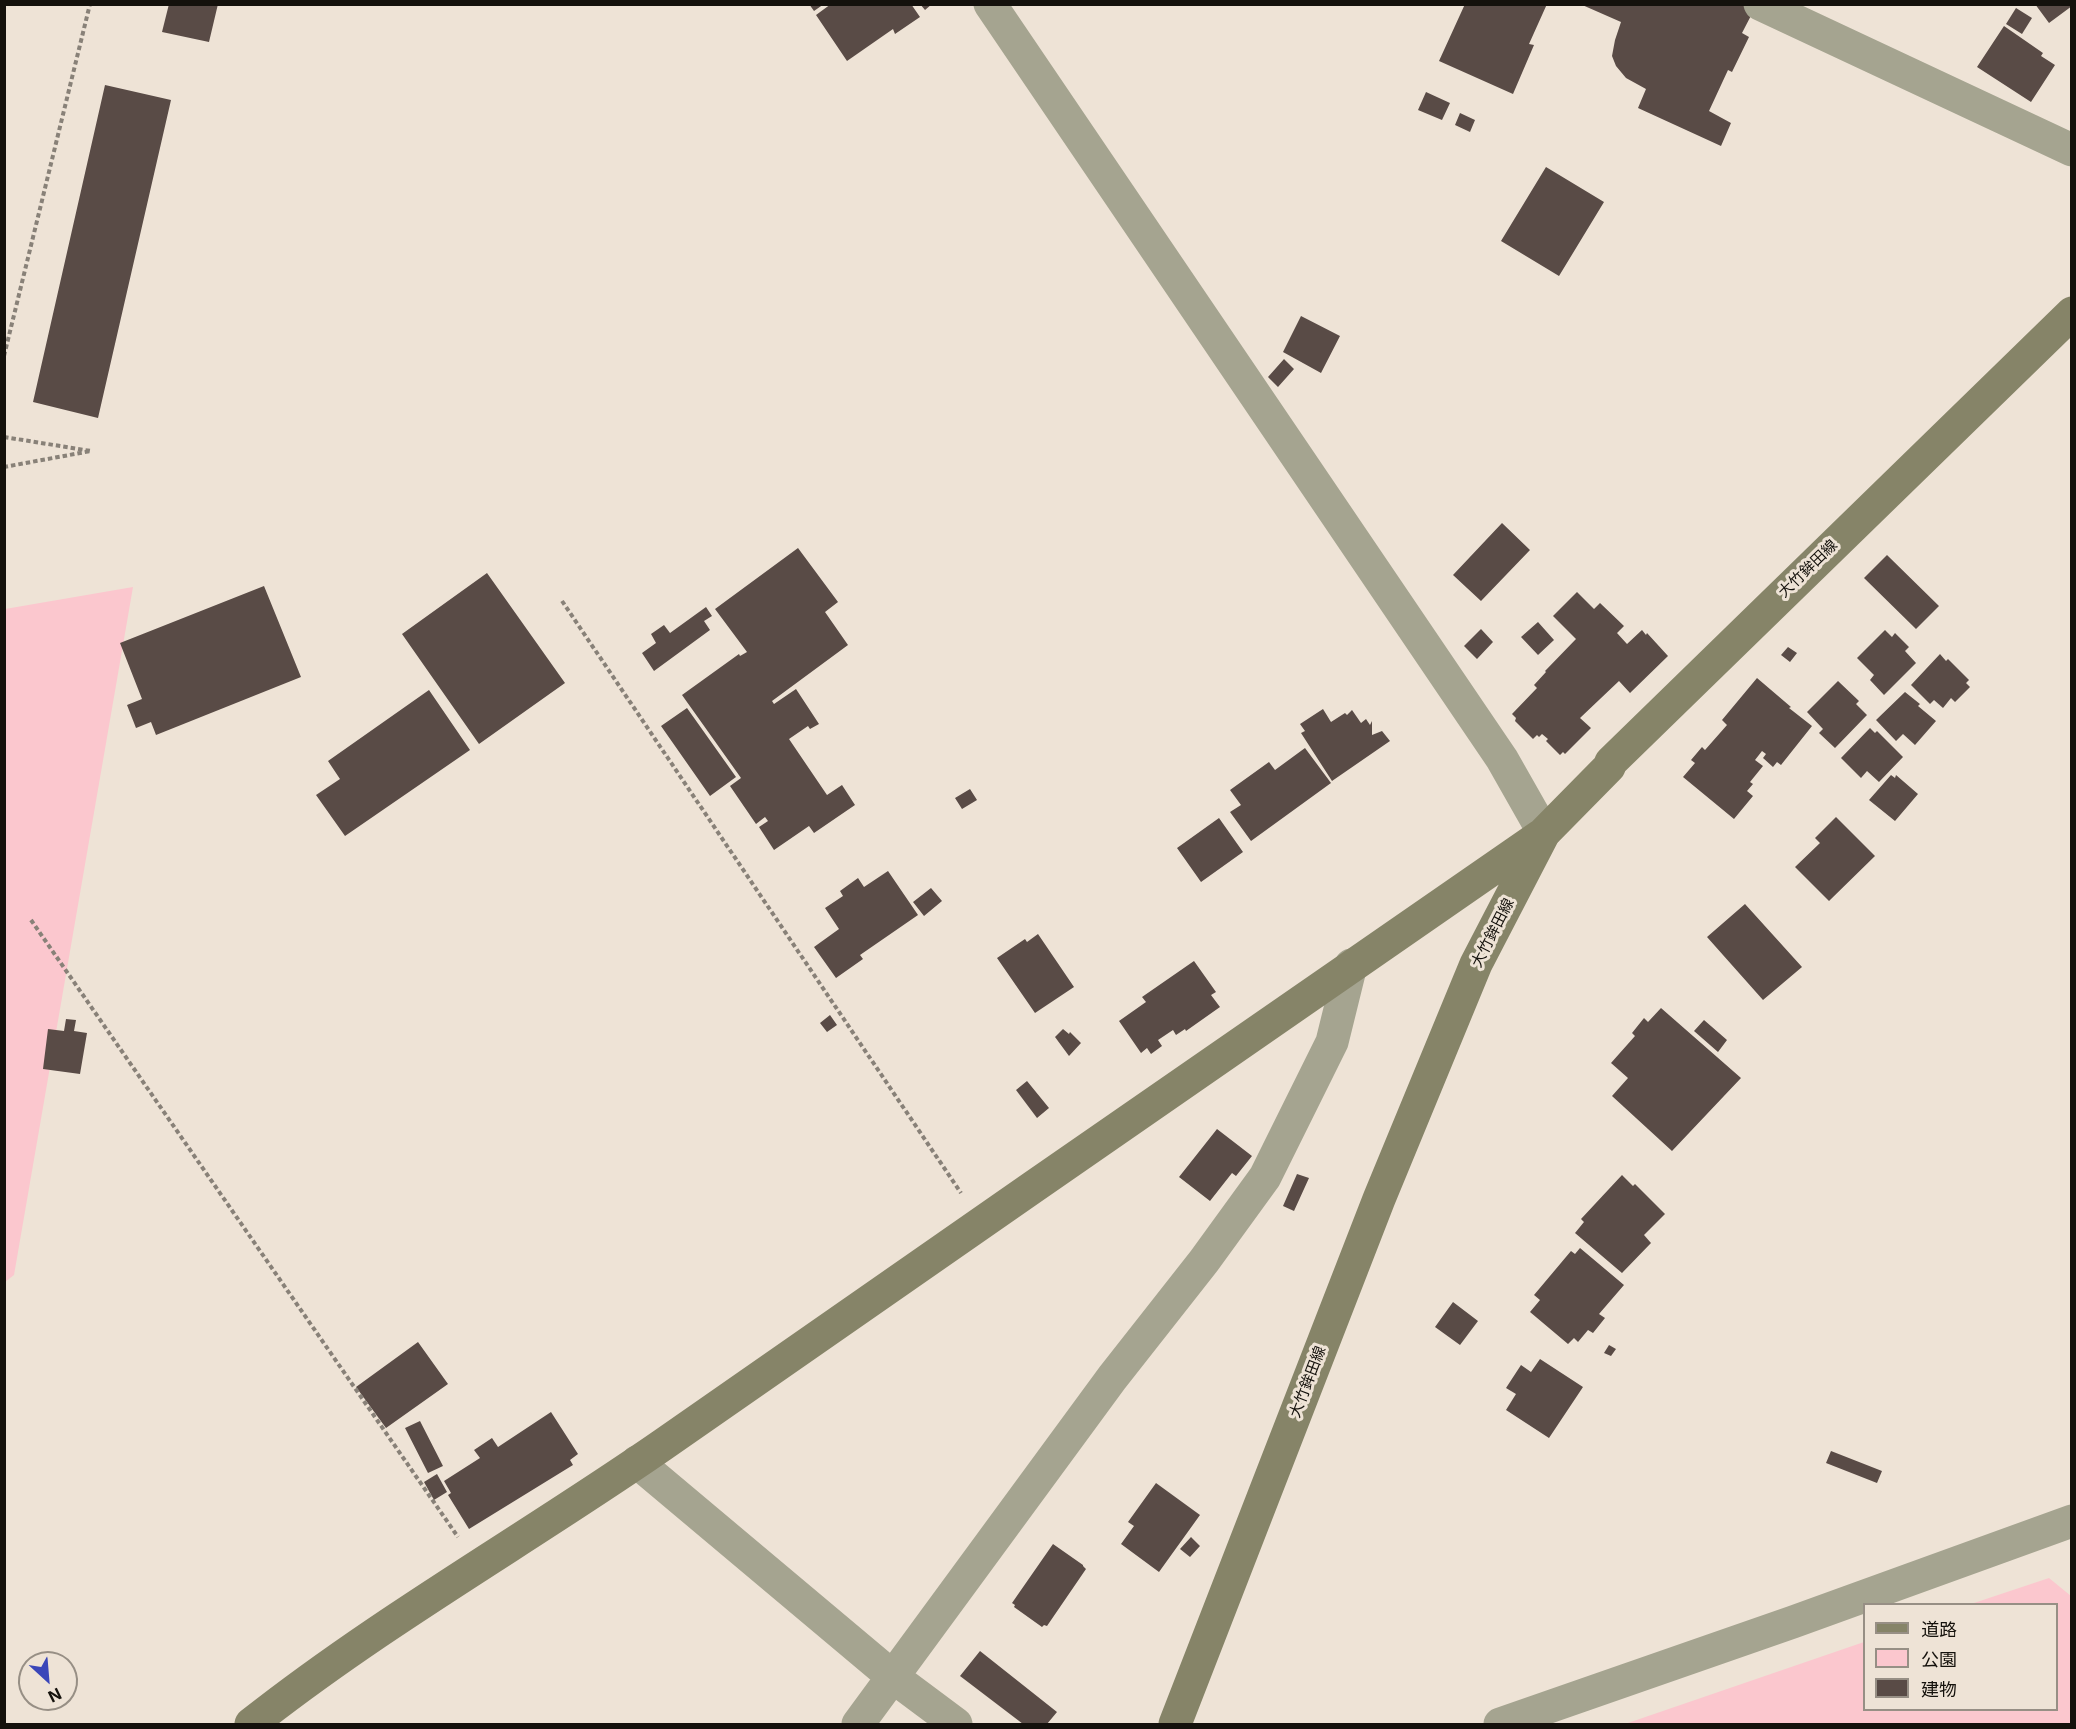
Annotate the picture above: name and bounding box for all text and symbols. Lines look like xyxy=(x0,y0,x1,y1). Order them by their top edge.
street label: 大竹鉾田線 xyxy=(1775,536,1841,602)
street label: 大竹鉾田線 xyxy=(1468,896,1518,970)
street label: 大竹鉾田線 xyxy=(1286,1344,1330,1420)
legend xyxy=(1863,1603,2058,1711)
text: 道路 xyxy=(1921,1619,1957,1640)
text: 公園 xyxy=(1921,1649,1957,1670)
north arrow xyxy=(18,1651,78,1711)
text: 建物 xyxy=(1921,1679,1957,1700)
text: N xyxy=(45,1684,65,1707)

